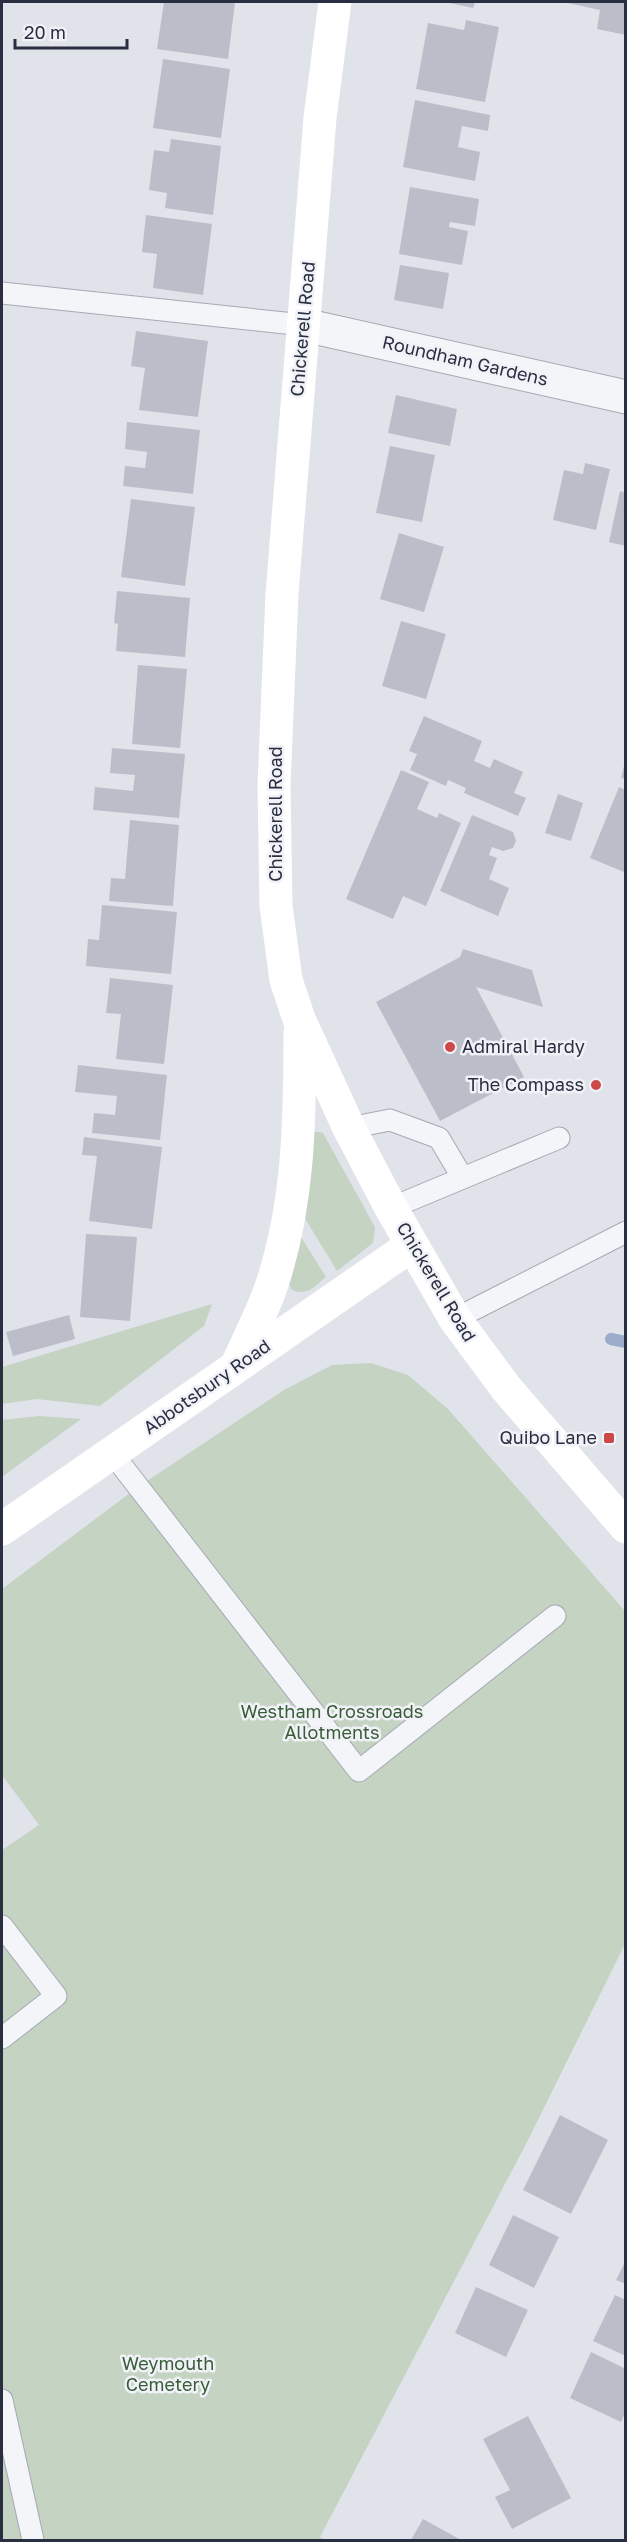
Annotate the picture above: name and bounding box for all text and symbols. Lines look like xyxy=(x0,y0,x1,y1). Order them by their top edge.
scale bar xyxy=(15,12,128,50)
text: 20 m xyxy=(24,21,66,43)
street label: Chickerell Road xyxy=(285,260,319,397)
street label: Roundham Gardens xyxy=(380,330,550,390)
street label: Chickerell Road xyxy=(264,746,286,882)
place label: Admiral Hardy xyxy=(462,1035,585,1057)
marker: Admiral Hardy xyxy=(443,1040,457,1054)
place label: The Compass xyxy=(468,1073,584,1095)
marker: The Compass xyxy=(589,1078,603,1092)
street label: Chickerell Road xyxy=(393,1218,481,1345)
street label: Abbotsbury Road xyxy=(139,1334,274,1438)
place label: Quibo Lane xyxy=(499,1426,597,1448)
marker: Quibo Lane xyxy=(602,1431,616,1445)
park label: Westham Crossroads Allotments xyxy=(241,1700,423,1743)
park label: Weymouth Cemetery xyxy=(122,2352,214,2395)

